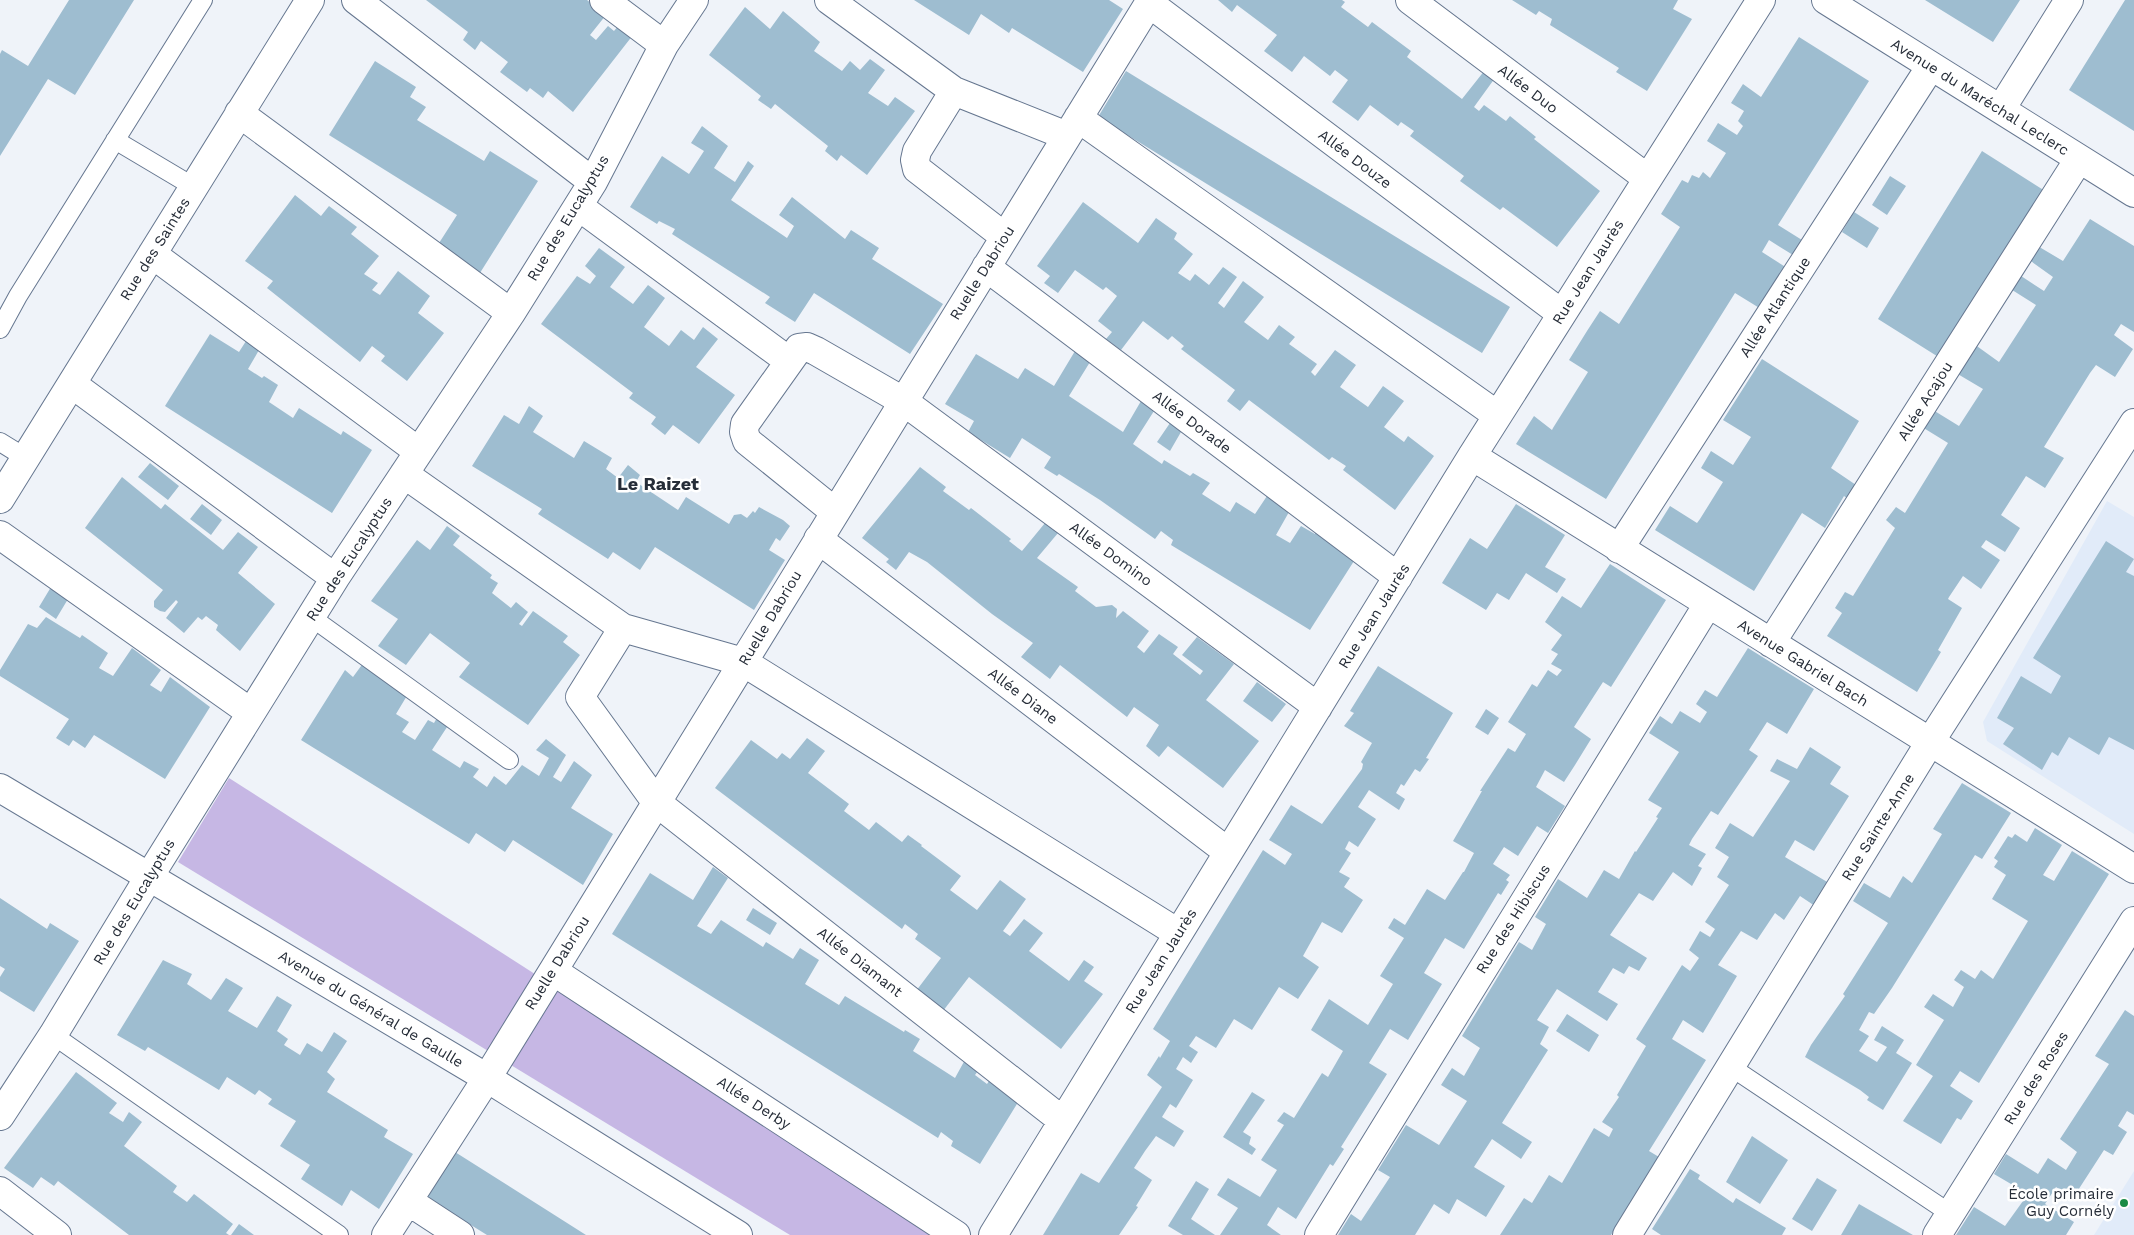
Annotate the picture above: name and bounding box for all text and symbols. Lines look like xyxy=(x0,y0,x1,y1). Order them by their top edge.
street label: Avenue du Maréchal Leclerc xyxy=(1888,35,2072,159)
street label: Allée Duo xyxy=(1494,61,1562,117)
street label: Allée Douze xyxy=(1315,126,1395,192)
street label: Rue des Eucalyptus xyxy=(523,152,613,284)
street label: Rue des Saintes xyxy=(116,194,194,304)
street label: Rue Jean Jaurès xyxy=(1548,216,1628,328)
street label: Ruelle Dabriou xyxy=(946,223,1018,323)
street label: Allée Atlantique xyxy=(1736,253,1814,361)
street label: Allée Acajou xyxy=(1894,358,1956,444)
street label: Allée Dorade xyxy=(1149,387,1235,457)
district label: Le Raizet xyxy=(617,473,699,494)
street label: Rue des Eucalyptus xyxy=(302,494,396,624)
street label: Allée Domino xyxy=(1066,518,1156,590)
street label: Rue Jean Jaurès xyxy=(1334,560,1414,672)
street label: Ruelle Dabriou xyxy=(735,567,805,669)
street label: Avenue Gabriel Bach xyxy=(1734,615,1872,711)
street label: Allée Diane xyxy=(985,664,1061,728)
street label: Rue Sainte-Anne xyxy=(1838,770,1918,884)
street label: Rue des Eucalyptus xyxy=(89,836,179,968)
street label: Rue des Hibiscus xyxy=(1472,861,1554,977)
street label: Rue Jean Jaurès xyxy=(1121,905,1201,1017)
street label: Ruelle Dabriou xyxy=(521,913,593,1013)
street label: Allée Diamant xyxy=(814,923,907,1001)
street label: Avenue du Général de Gaulle xyxy=(275,947,467,1071)
street label: Rue des Roses xyxy=(2000,1028,2072,1128)
street label: Allée Derby xyxy=(714,1073,794,1134)
place label: École primaire Guy Cornély xyxy=(2008,1185,2114,1220)
marker: École primaire Guy Cornély xyxy=(2118,1197,2130,1209)

